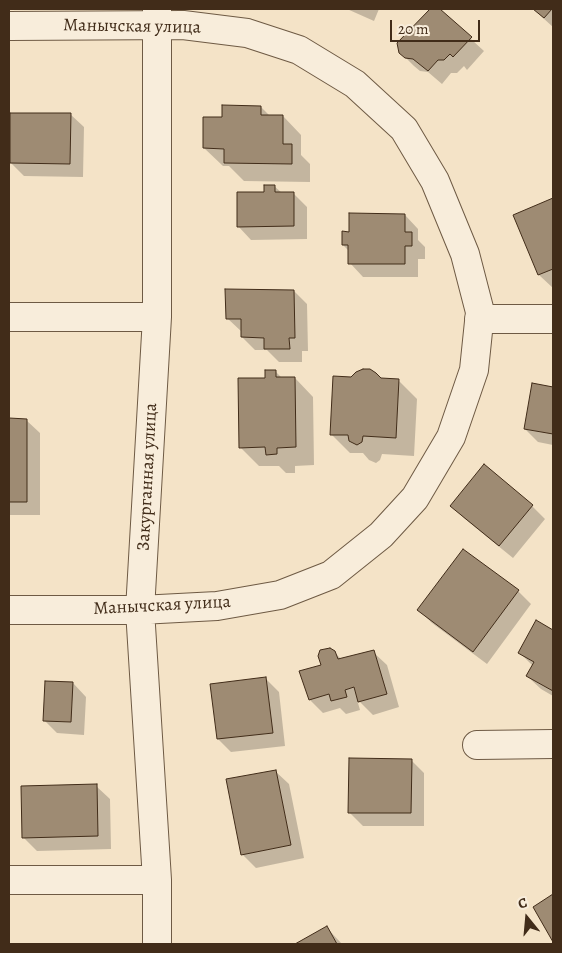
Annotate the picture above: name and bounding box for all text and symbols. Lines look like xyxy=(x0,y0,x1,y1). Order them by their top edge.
scale bar xyxy=(392,10,482,42)
street label: Манычская улица xyxy=(63,15,201,39)
text: 20 m xyxy=(398,19,429,39)
street label: Закурганная улица xyxy=(133,403,163,551)
street label: Манычская улица xyxy=(93,592,231,620)
north arrow xyxy=(502,893,552,943)
text: С xyxy=(516,893,529,914)

